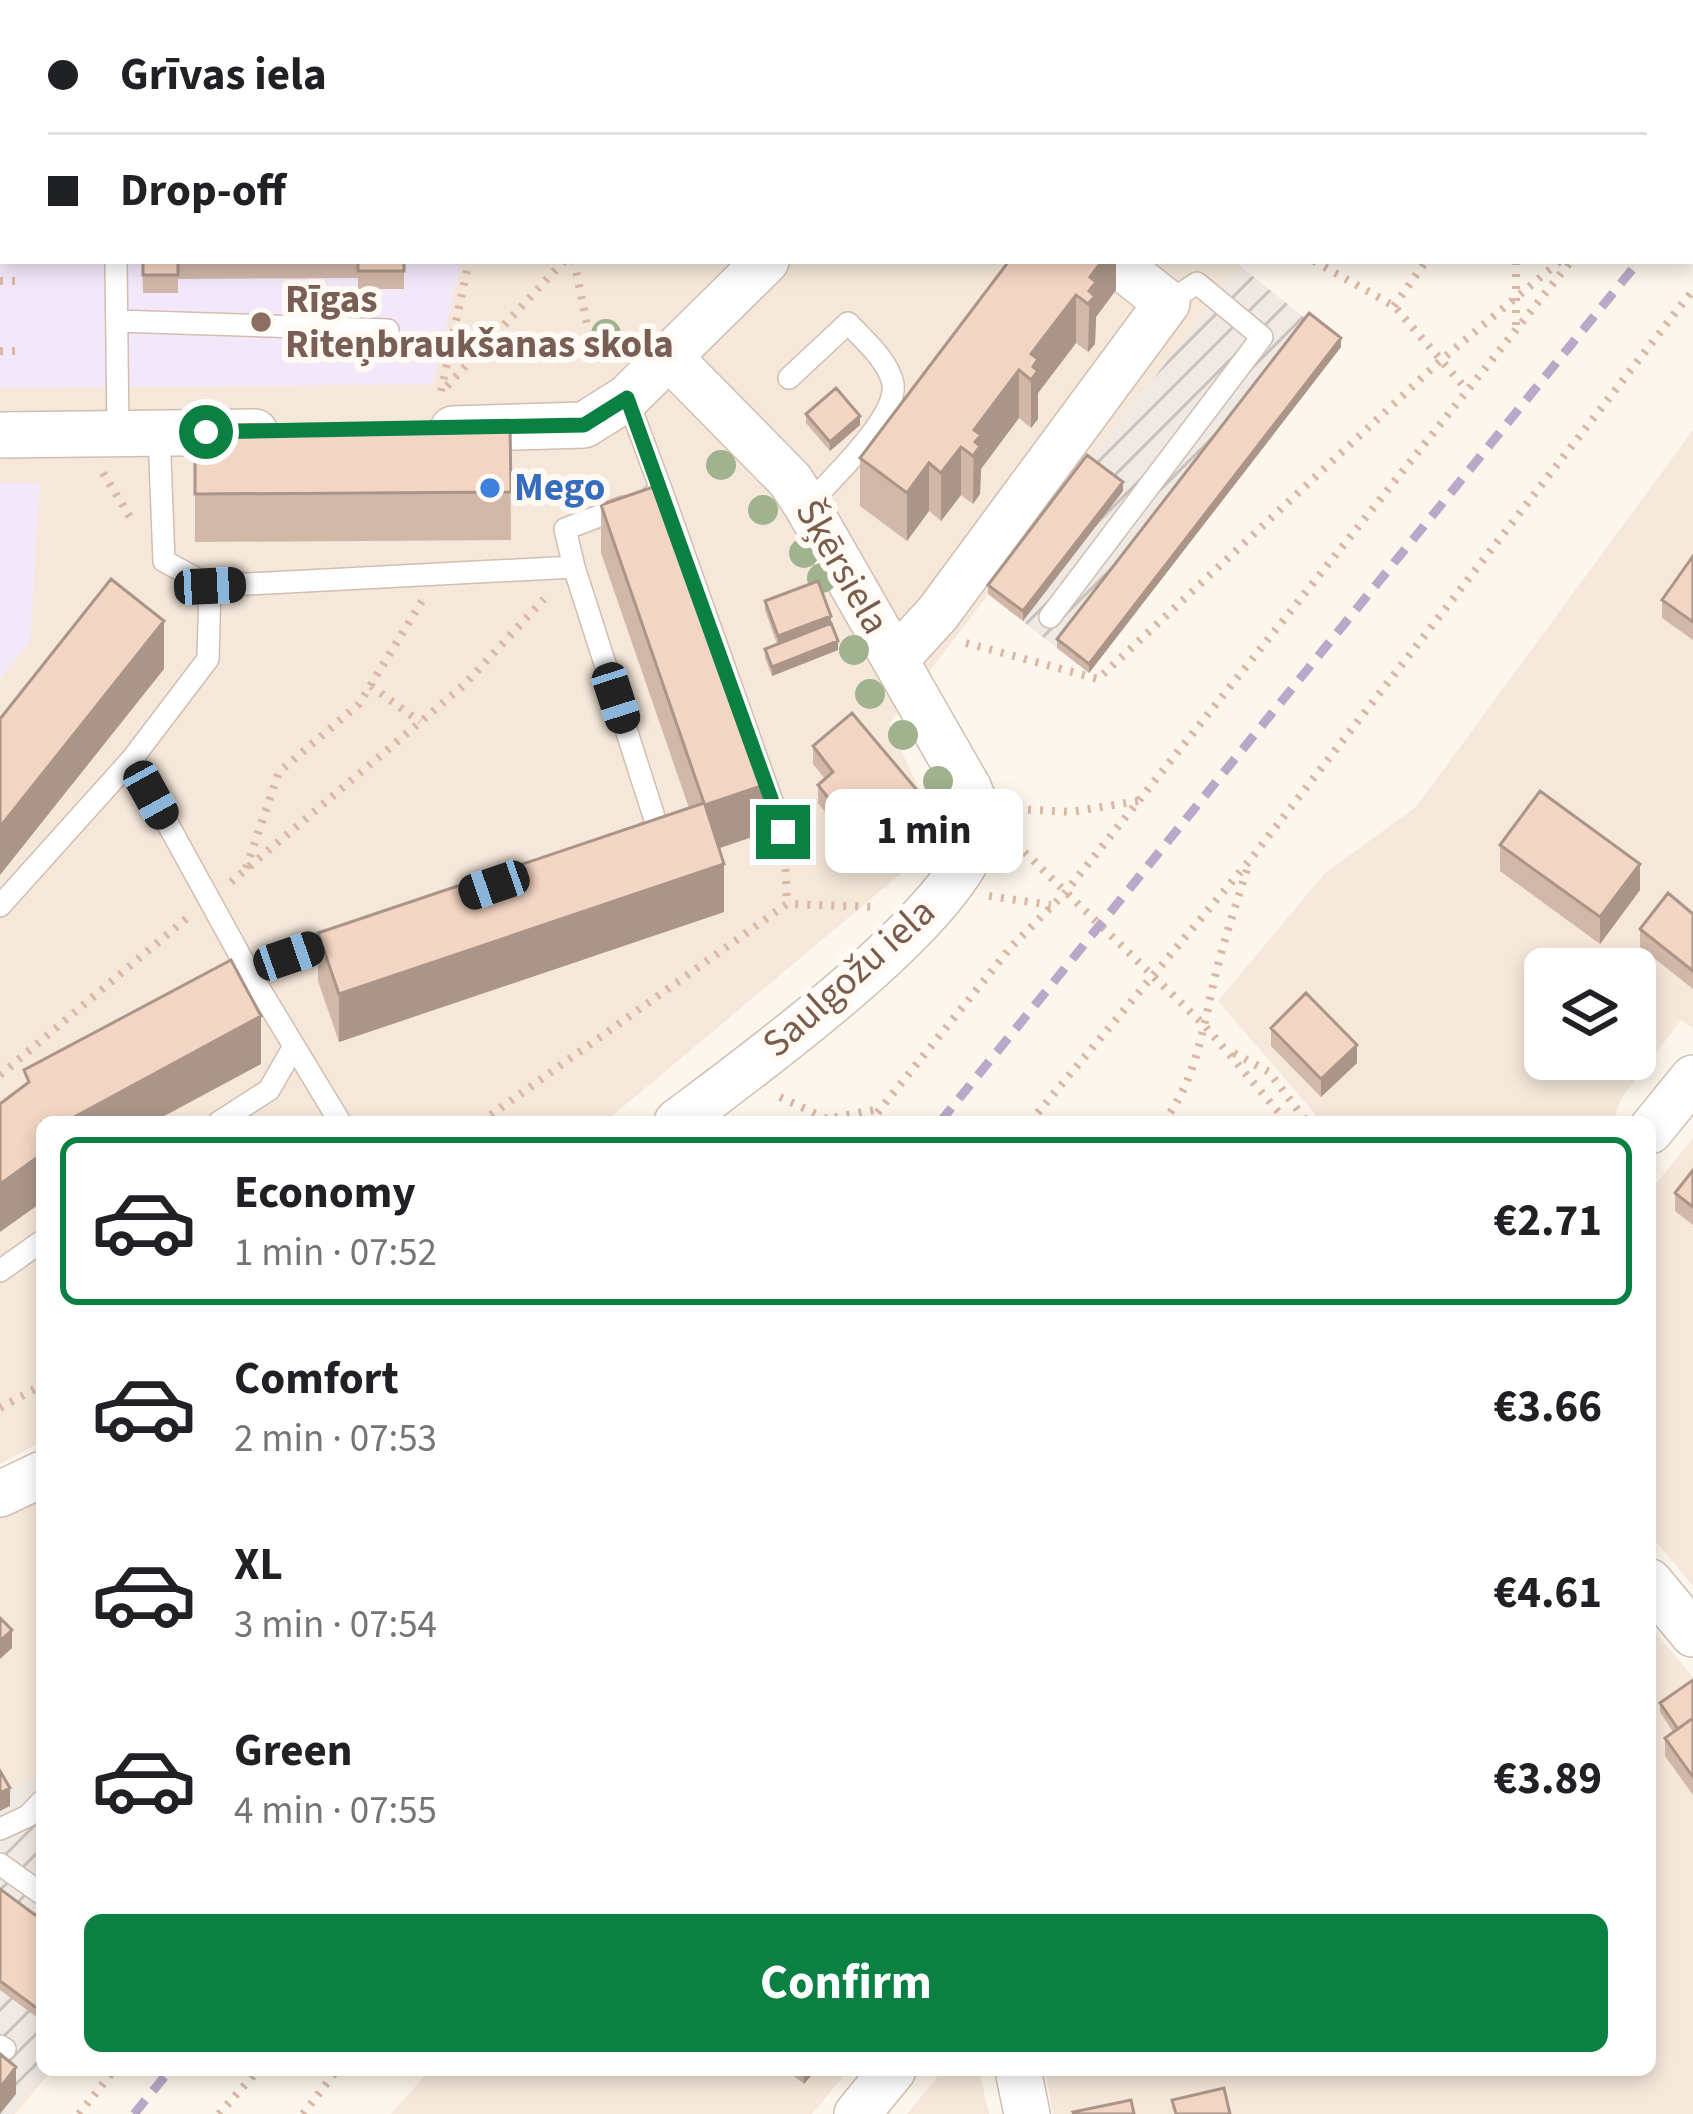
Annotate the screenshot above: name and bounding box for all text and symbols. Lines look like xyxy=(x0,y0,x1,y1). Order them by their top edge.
text: Grīvas iela xyxy=(120,43,327,107)
text: Drop-off xyxy=(120,159,286,223)
place label: Rīgas Riteņbraukšanas skola xyxy=(285,272,674,373)
marker: Rīgas Riteņbraukšanas skola xyxy=(248,309,274,335)
route start xyxy=(179,405,233,459)
place label: Mego xyxy=(514,460,605,516)
marker: Mego xyxy=(477,475,503,501)
street label: Šķērsiela xyxy=(781,489,903,645)
car xyxy=(173,566,247,606)
car xyxy=(588,658,644,738)
car xyxy=(118,755,184,835)
callout: 1 min xyxy=(825,790,1023,874)
text: 1 min xyxy=(877,803,971,859)
route end xyxy=(756,805,810,859)
car xyxy=(454,856,534,914)
street label: Saulgožu iela xyxy=(750,885,948,1071)
car xyxy=(249,927,329,985)
map controls xyxy=(1524,948,1656,1080)
button: layers xyxy=(1524,948,1656,1080)
text: Economy xyxy=(234,1161,416,1225)
icon: car xyxy=(90,1167,198,1275)
text: €2.71 xyxy=(1493,1189,1602,1253)
text: 1 min · 07:52 xyxy=(234,1225,437,1281)
text: Comfort xyxy=(234,1347,399,1411)
icon: car xyxy=(90,1353,198,1461)
text: €3.66 xyxy=(1493,1375,1602,1439)
text: 2 min · 07:53 xyxy=(234,1411,437,1467)
text: XL xyxy=(234,1533,283,1597)
icon: car xyxy=(90,1539,198,1647)
text: €4.61 xyxy=(1493,1561,1602,1625)
text: 3 min · 07:54 xyxy=(234,1597,437,1653)
text: Green xyxy=(234,1719,353,1783)
icon: car xyxy=(90,1725,198,1833)
text: €3.89 xyxy=(1493,1747,1602,1811)
text: 4 min · 07:55 xyxy=(234,1783,437,1839)
button: Confirm xyxy=(84,1914,1608,2052)

